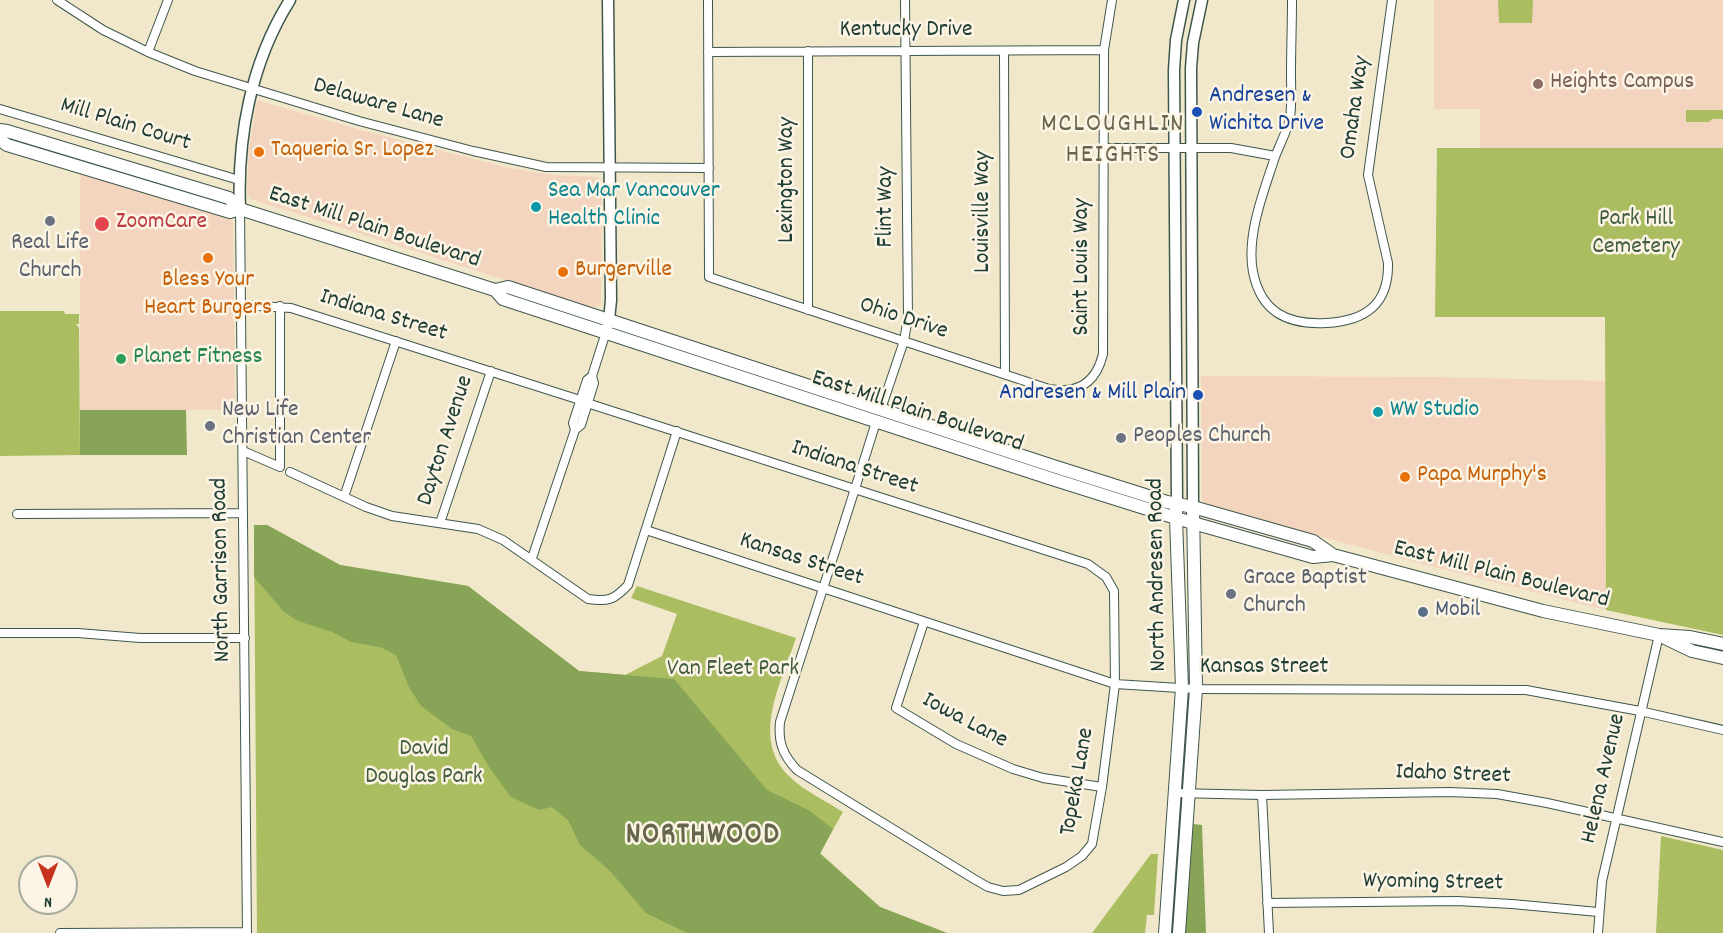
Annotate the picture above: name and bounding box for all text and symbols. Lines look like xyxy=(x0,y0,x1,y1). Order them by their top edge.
street label: Kentucky Drive xyxy=(840,18,972,46)
street label: Omaha Way xyxy=(1336,54,1378,162)
place label: Heights Campus xyxy=(1550,70,1694,98)
street label: Delaware Lane xyxy=(309,73,447,137)
marker: Heights Campus xyxy=(1531,77,1545,91)
place label: Andresen & Wichita Drive xyxy=(1209,84,1324,140)
street label: Mill Plain Court xyxy=(56,93,194,159)
marker: Andresen & Wichita Drive xyxy=(1190,105,1204,119)
district label: MCLOUGHLIN HEIGHTS xyxy=(1041,110,1185,173)
street label: Lexington Way xyxy=(775,117,803,243)
place label: Taqueria Sr. Lopez xyxy=(271,138,434,166)
marker: Taqueria Sr. Lopez xyxy=(252,145,266,159)
street label: Louisville Way xyxy=(971,151,999,273)
street label: Flint Way xyxy=(874,167,902,247)
place label: Sea Mar Vancouver Health Clinic xyxy=(548,179,720,235)
street label: East Mill Plain Boulevard xyxy=(264,181,484,277)
street label: Saint Louis Way xyxy=(1070,198,1098,336)
marker: Sea Mar Vancouver Health Clinic xyxy=(529,200,543,214)
park label: Park Hill Cemetery xyxy=(1592,207,1680,263)
place label: ZoomCare xyxy=(116,210,207,238)
marker: Real Life Church xyxy=(43,214,57,228)
marker: ZoomCare xyxy=(93,215,111,233)
place label: Real Life Church xyxy=(11,231,89,287)
marker: Bless Your Heart Burgers xyxy=(201,251,215,265)
place label: Burgerville xyxy=(575,258,672,286)
marker: Burgerville xyxy=(556,265,570,279)
place label: Bless Your Heart Burgers xyxy=(144,268,272,324)
street label: Indiana Street xyxy=(316,284,450,350)
street label: Ohio Drive xyxy=(855,292,951,348)
place label: Planet Fitness xyxy=(133,345,263,373)
marker: Planet Fitness xyxy=(114,352,128,366)
street label: East Mill Plain Boulevard xyxy=(807,365,1027,461)
street label: Dayton Avenue xyxy=(412,372,482,510)
place label: Andresen & Mill Plain xyxy=(999,381,1186,409)
marker: Andresen & Mill Plain xyxy=(1191,388,1205,402)
place label: New Life Christian Center xyxy=(222,398,371,454)
place label: WW Studio xyxy=(1390,398,1479,426)
marker: WW Studio xyxy=(1371,405,1385,419)
marker: New Life Christian Center xyxy=(203,419,217,433)
place label: Peoples Church xyxy=(1133,424,1271,452)
marker: Peoples Church xyxy=(1114,431,1128,445)
street label: Indiana Street xyxy=(787,435,921,503)
place label: Papa Murphy's xyxy=(1417,463,1547,491)
marker: Papa Murphy's xyxy=(1398,470,1412,484)
street label: North Garrison Road xyxy=(207,477,239,663)
street label: North Andresen Road xyxy=(1143,478,1175,672)
street label: Kansas Street xyxy=(735,527,867,595)
street label: East Mill Plain Boulevard xyxy=(1390,535,1612,617)
place label: Grace Baptist Church xyxy=(1243,566,1367,622)
marker: Grace Baptist Church xyxy=(1224,587,1238,601)
place label: Mobil xyxy=(1435,598,1480,626)
marker: Mobil xyxy=(1416,605,1430,619)
street label: Kansas Street xyxy=(1200,655,1328,683)
park label: Van Fleet Park xyxy=(667,657,799,685)
street label: Iowa Lane xyxy=(916,687,1012,757)
street label: Helena Avenue xyxy=(1576,711,1634,847)
street label: Topeka Lane xyxy=(1055,726,1103,838)
park label: David Douglas Park xyxy=(365,737,483,793)
street label: Idaho Street xyxy=(1395,760,1511,792)
district label: NORTHWOOD xyxy=(626,820,780,856)
north arrow xyxy=(18,855,78,915)
street label: Wyoming Street xyxy=(1363,868,1503,900)
text: N xyxy=(44,890,52,913)

